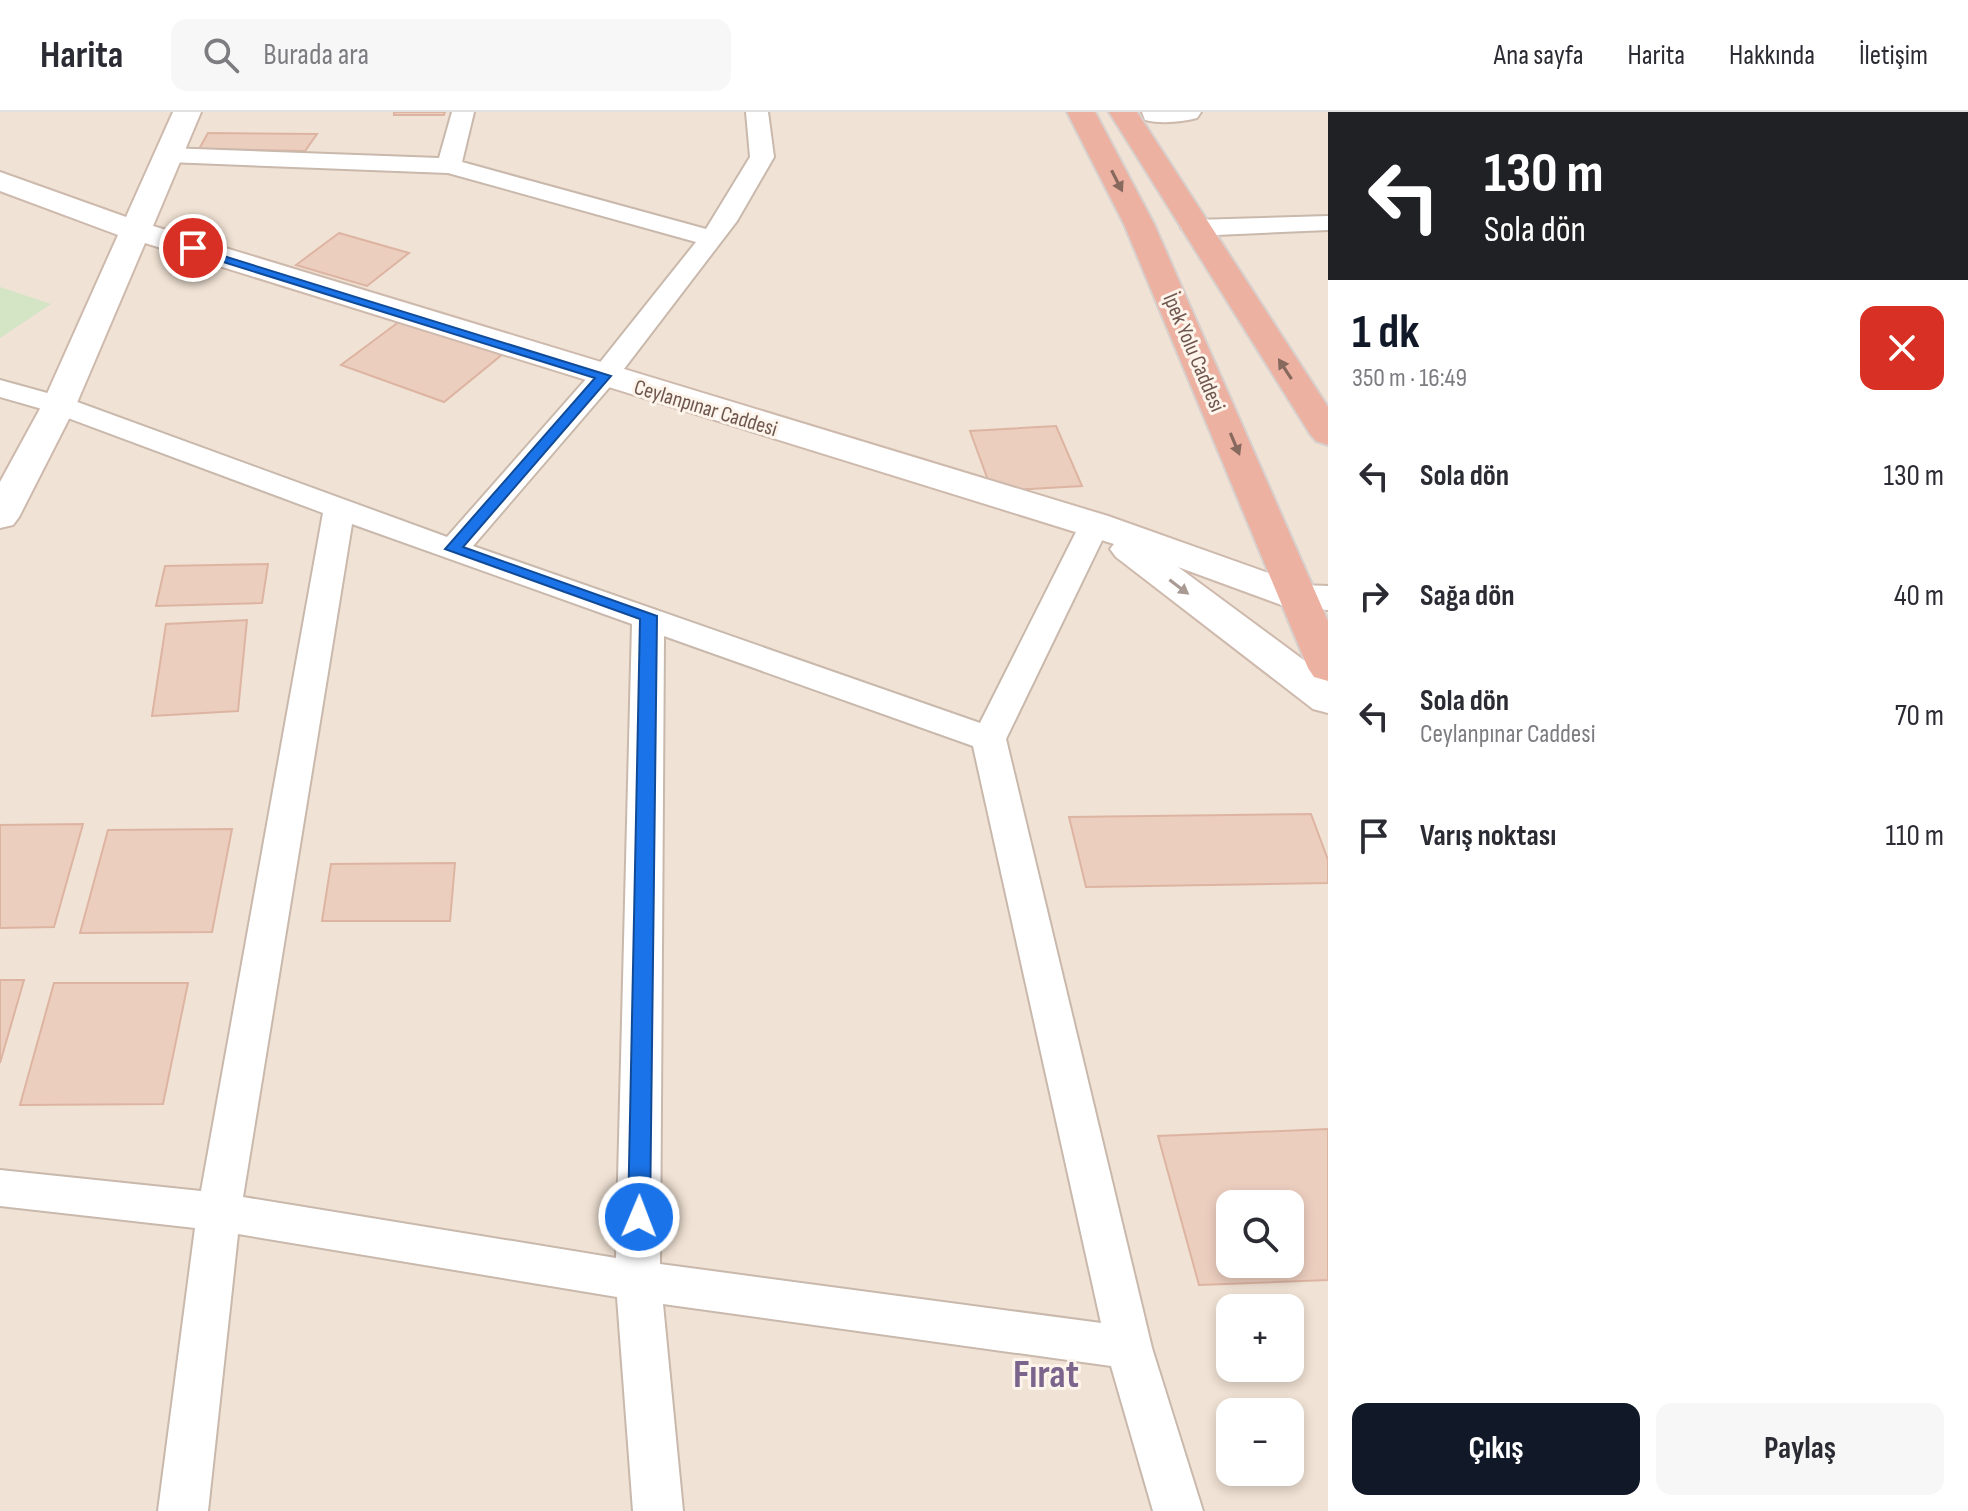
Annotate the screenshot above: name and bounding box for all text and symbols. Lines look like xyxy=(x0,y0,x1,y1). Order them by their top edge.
search box xyxy=(171,19,731,91)
text: Harita xyxy=(40,33,123,78)
icon: search xyxy=(199,33,243,77)
text: Burada ara xyxy=(263,37,369,73)
text: Ana sayfa xyxy=(1494,39,1583,72)
text: Harita xyxy=(1627,39,1685,72)
text: Hakkında xyxy=(1729,39,1815,72)
text: İletişim xyxy=(1859,39,1928,72)
text: 130 m xyxy=(1484,141,1604,208)
icon: left xyxy=(1352,144,1456,248)
one-way arrow xyxy=(1111,169,1124,192)
text: Sola dön xyxy=(1484,209,1586,252)
pin xyxy=(159,214,227,282)
icon: arrive xyxy=(171,226,215,270)
street label: İpek Yolu Caddesi xyxy=(1157,289,1231,416)
text: 1 dk xyxy=(1352,304,1420,361)
button: close xyxy=(1860,306,1944,390)
one-way arrow xyxy=(1279,358,1293,380)
text: 350 m · 16:49 xyxy=(1352,363,1467,394)
street label: Ceylanpınar Caddesi xyxy=(631,374,781,443)
one-way arrow xyxy=(1228,432,1241,456)
icon: left xyxy=(1352,454,1396,498)
text: Sola dön xyxy=(1420,458,1509,494)
text: 130 m xyxy=(1884,458,1944,494)
icon: right xyxy=(1352,574,1396,618)
text: Sağa dön xyxy=(1420,578,1515,614)
text: 40 m xyxy=(1894,578,1944,614)
one-way arrow xyxy=(1169,579,1190,595)
text: Sola dön xyxy=(1420,683,1509,719)
icon: left xyxy=(1352,694,1396,738)
text: 70 m xyxy=(1895,698,1944,734)
text: Ceylanpınar Caddesi xyxy=(1420,719,1595,750)
icon: arrive xyxy=(1352,814,1396,858)
text: Varış noktası xyxy=(1420,818,1556,854)
text: 110 m xyxy=(1886,818,1944,854)
position arrow xyxy=(597,1175,681,1259)
map controls xyxy=(1216,1190,1304,1486)
button: search xyxy=(1216,1190,1304,1278)
button: + xyxy=(1216,1294,1304,1382)
district label: Fırat xyxy=(1013,1351,1079,1399)
button: − xyxy=(1216,1398,1304,1486)
button: Çıkış xyxy=(1352,1403,1640,1495)
button: Paylaş xyxy=(1656,1403,1944,1495)

